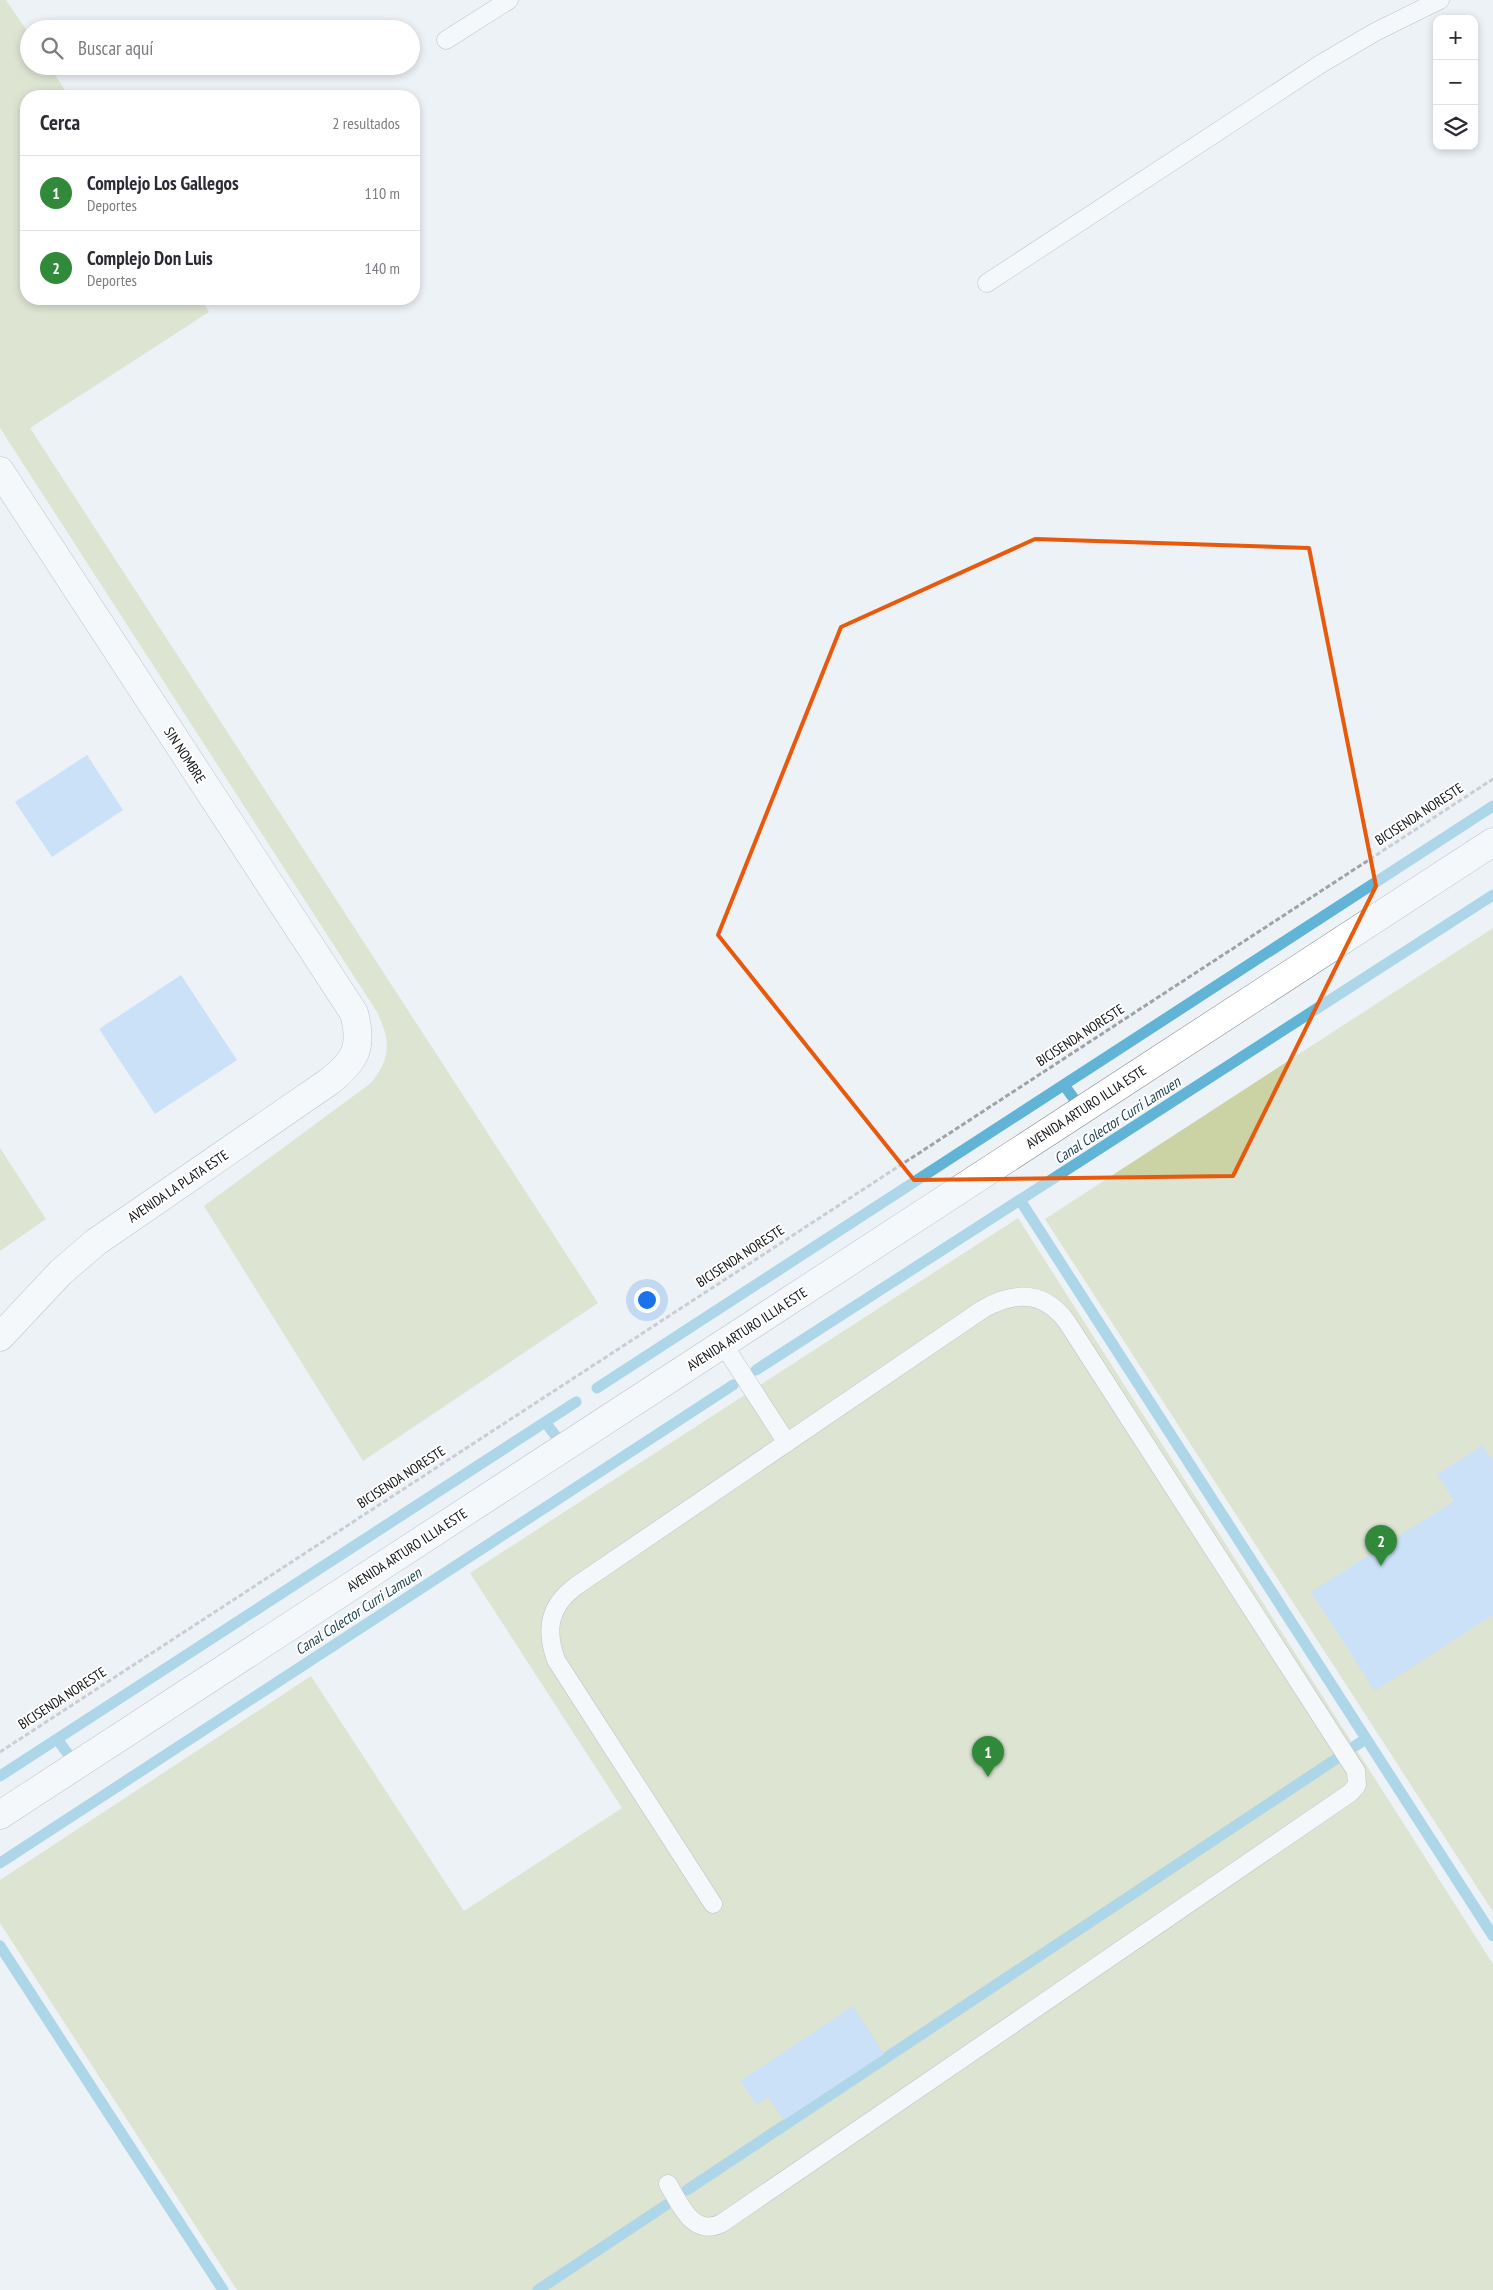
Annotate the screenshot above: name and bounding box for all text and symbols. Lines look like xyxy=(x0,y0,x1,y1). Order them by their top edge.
map controls xyxy=(1433,15,1478,150)
button: + xyxy=(1433,15,1478,60)
search box xyxy=(20,20,420,75)
icon: search xyxy=(38,34,66,62)
text: Buscar aquí xyxy=(78,36,153,60)
button: − xyxy=(1433,60,1478,105)
button: layers xyxy=(1433,105,1478,150)
text: Cerca xyxy=(40,109,80,136)
text: 2 resultados xyxy=(332,113,400,133)
text: Complejo Los Gallegos xyxy=(87,171,239,195)
text: 1 xyxy=(52,183,60,203)
text: 110 m xyxy=(365,183,400,203)
text: Deportes xyxy=(87,195,137,215)
text: Complejo Don Luis xyxy=(87,246,213,270)
text: 2 xyxy=(52,258,60,278)
text: 140 m xyxy=(365,258,400,278)
text: Deportes xyxy=(87,270,137,290)
street label: SIN NOMBRE xyxy=(160,724,210,786)
street label: BICISENDA NORESTE xyxy=(1372,779,1466,849)
street label: BICISENDA NORESTE xyxy=(1033,1000,1127,1070)
street label: AVENIDA ARTURO ILLIA ESTE xyxy=(1022,1061,1150,1153)
water label: Canal Colector Curri Lamuen xyxy=(1050,1071,1185,1168)
street label: AVENIDA LA PLATA ESTE xyxy=(124,1146,232,1226)
street label: BICISENDA NORESTE xyxy=(693,1221,787,1291)
street label: AVENIDA ARTURO ILLIA ESTE xyxy=(683,1283,811,1375)
your location xyxy=(634,1287,660,1313)
street label: BICISENDA NORESTE xyxy=(354,1442,448,1512)
street label: AVENIDA ARTURO ILLIA ESTE xyxy=(343,1504,471,1596)
pin: 2 xyxy=(1365,1525,1397,1566)
water label: Canal Colector Curri Lamuen xyxy=(291,1562,426,1659)
street label: BICISENDA NORESTE xyxy=(15,1663,109,1733)
pin: 1 xyxy=(972,1736,1004,1777)

